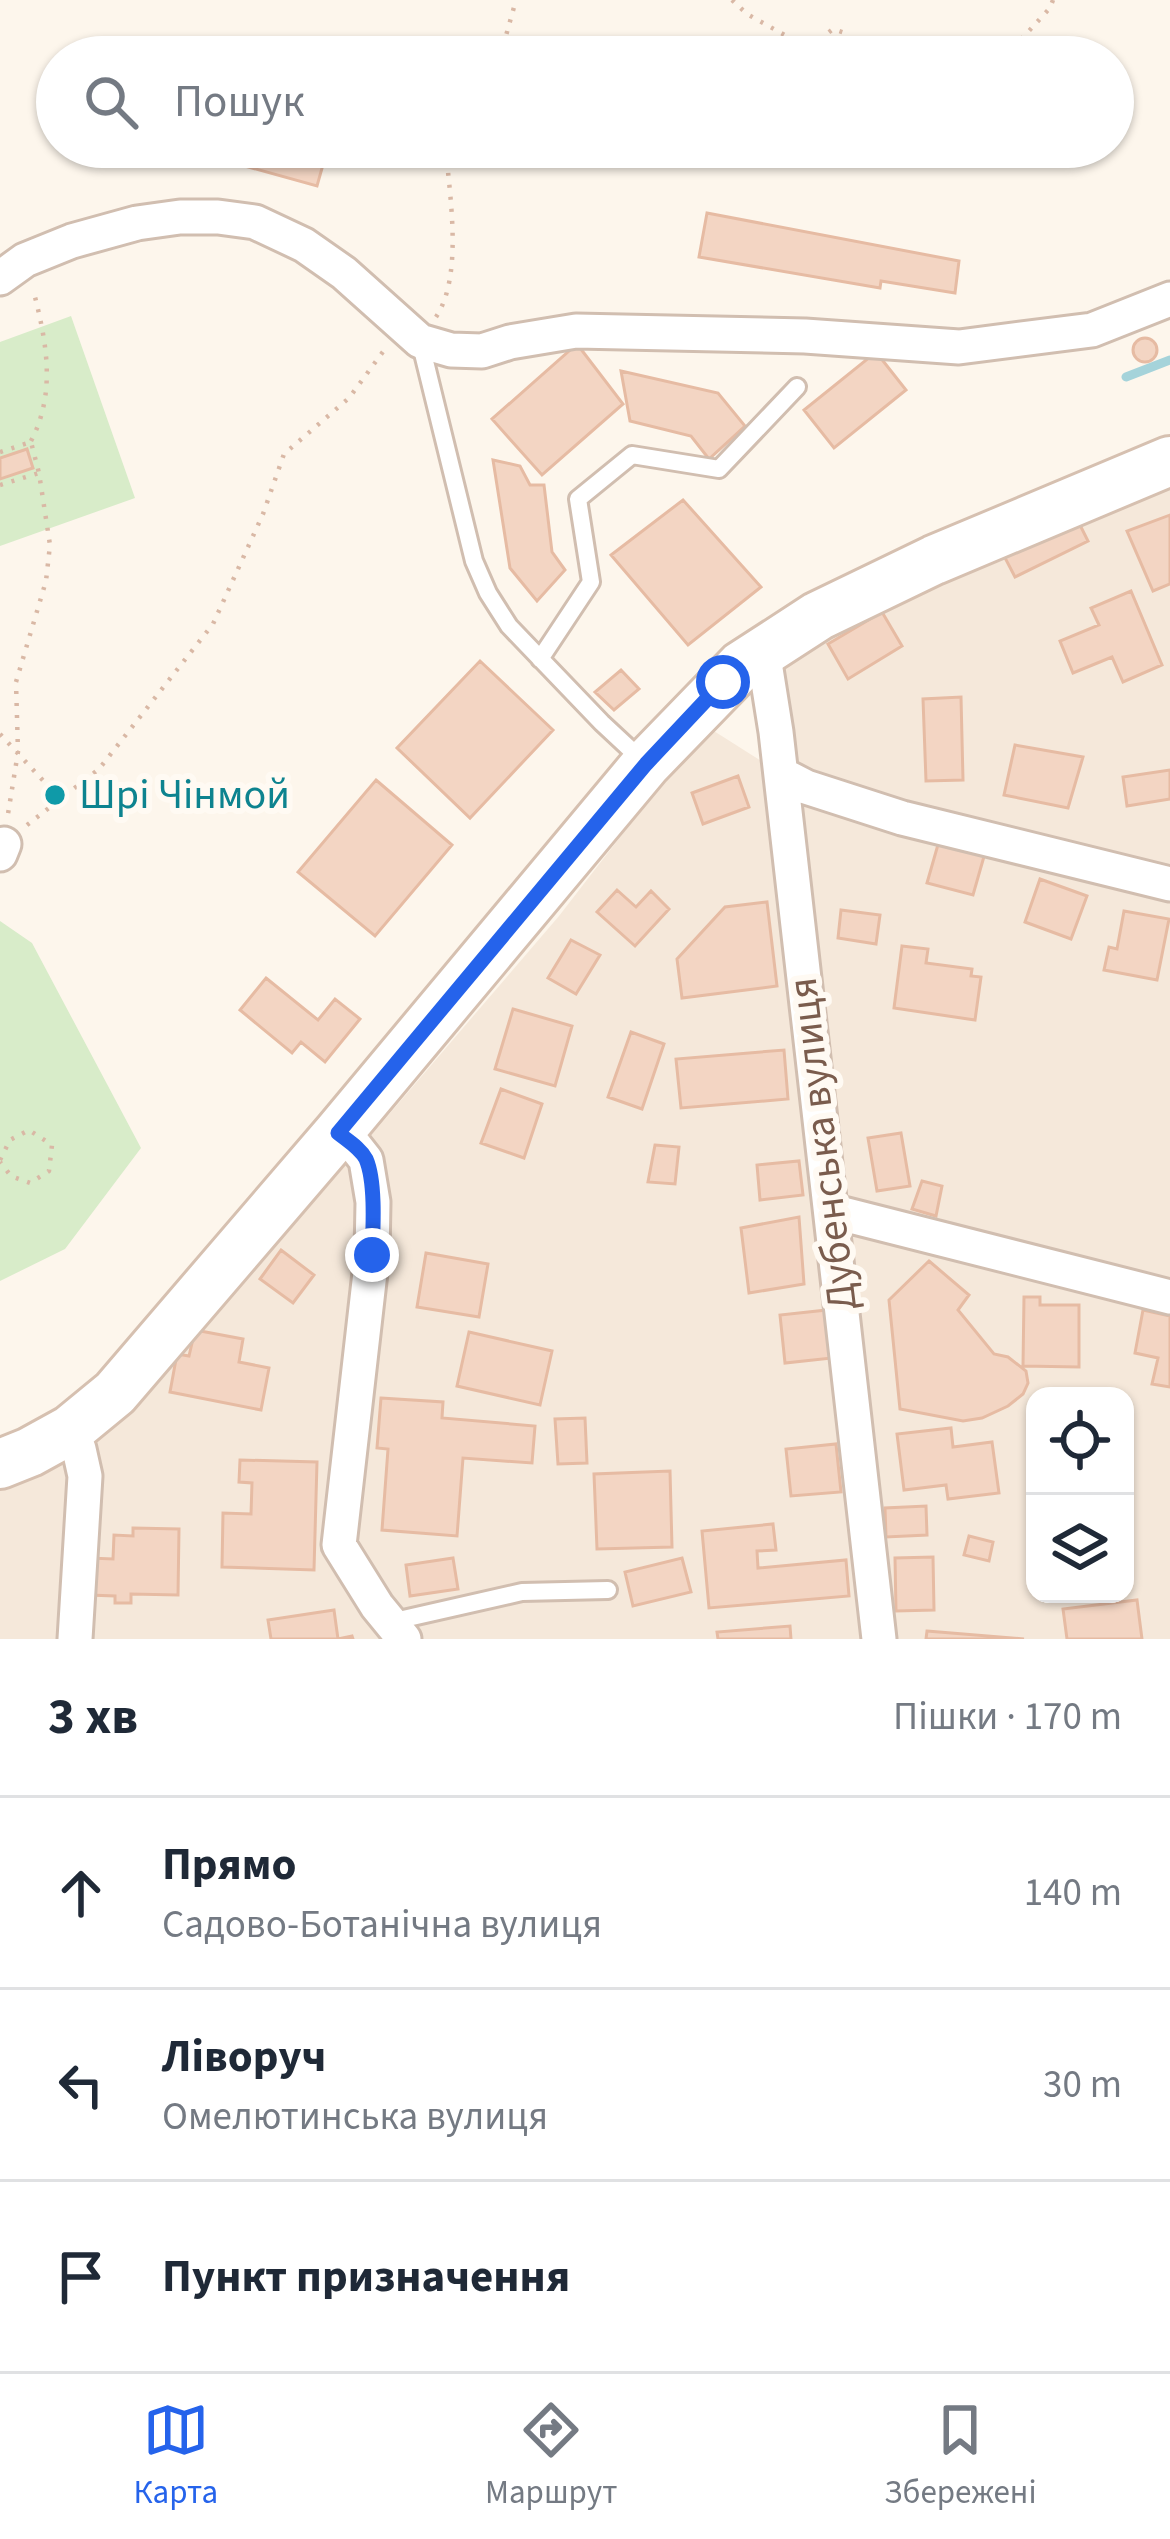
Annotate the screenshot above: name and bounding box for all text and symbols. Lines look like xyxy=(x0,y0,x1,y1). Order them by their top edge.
search box xyxy=(36,36,1134,168)
icon: search xyxy=(78,69,144,135)
text: Пошук xyxy=(174,70,304,134)
route start xyxy=(696,655,750,709)
place label: Шрі Чінмой xyxy=(79,765,290,825)
marker: Шрі Чінмой xyxy=(42,782,68,808)
street label: Дубенська вулиця xyxy=(773,974,873,1314)
route end xyxy=(345,1228,399,1282)
map controls xyxy=(1026,1387,1134,1603)
button: locate xyxy=(1026,1387,1134,1495)
button: layers xyxy=(1026,1495,1134,1603)
text: 3 хв xyxy=(48,1681,138,1753)
text: Пішки · 170 m xyxy=(893,1689,1122,1745)
text: Прямо xyxy=(162,1833,296,1897)
icon: ahead xyxy=(48,1860,114,1926)
text: 140 m xyxy=(1024,1865,1122,1921)
text: Садово-Ботанічна вулиця xyxy=(162,1897,602,1953)
text: Ліворуч xyxy=(162,2025,326,2089)
icon: left xyxy=(48,2052,114,2118)
text: 30 m xyxy=(1043,2057,1122,2113)
text: Омелютинська вулиця xyxy=(162,2089,548,2145)
icon: arrive xyxy=(48,2244,114,2310)
text: Пункт призначення xyxy=(162,2245,570,2309)
tab: Карта xyxy=(133,2397,218,2516)
tab: Маршрут xyxy=(485,2397,617,2516)
tab: Збережені xyxy=(884,2397,1037,2516)

